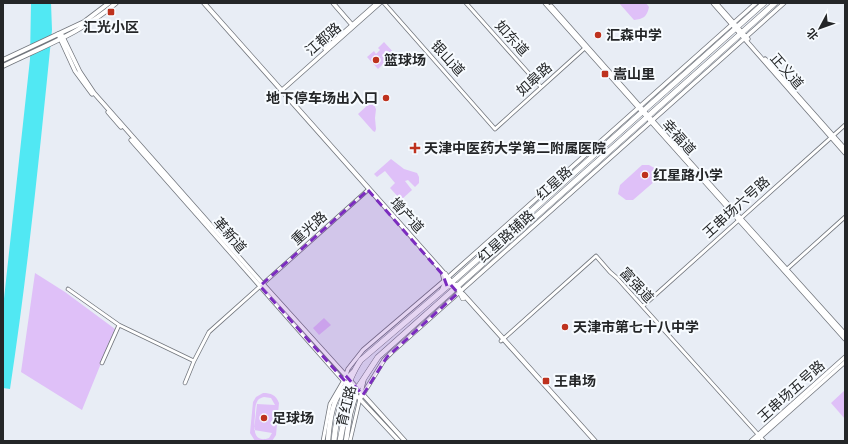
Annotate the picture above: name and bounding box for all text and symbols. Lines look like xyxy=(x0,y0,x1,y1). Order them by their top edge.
marker: 汇光小区 xyxy=(106,7,116,17)
north arrow xyxy=(800,8,840,48)
street label: 如东道 xyxy=(492,16,533,59)
place label: 汇光小区 xyxy=(83,18,139,35)
street label: 江都路 xyxy=(301,18,344,59)
place label: 汇森中学 xyxy=(606,26,662,43)
text: 北 xyxy=(804,26,821,43)
marker: 汇森中学 xyxy=(593,30,603,40)
street label: 银山道 xyxy=(428,36,469,79)
street label: 正义道 xyxy=(767,49,808,92)
place label: 篮球场 xyxy=(384,51,426,68)
marker: 篮球场 xyxy=(371,55,381,65)
street label: 如皋路 xyxy=(512,58,555,99)
place label: 嵩山里 xyxy=(613,65,655,82)
marker: 嵩山里 xyxy=(600,69,610,79)
place label: 地下停车场出入口 xyxy=(266,89,378,106)
marker: 地下停车场出入口 xyxy=(381,93,391,103)
street label: 幸福道 xyxy=(659,115,700,158)
place label: 天津中医药大学第二附属医院 xyxy=(424,139,606,156)
marker: 天津中医药大学第二附属医院 xyxy=(409,142,421,154)
street label: 红星路 xyxy=(532,162,575,203)
place label: 红星路小学 xyxy=(653,166,723,183)
marker: 红星路小学 xyxy=(640,170,650,180)
street label: 王串场六号路 xyxy=(699,172,773,241)
street label: 增产道 xyxy=(387,193,428,236)
street label: 红星路辅路 xyxy=(474,206,537,265)
street label: 重光路 xyxy=(287,207,330,248)
street label: 革新道 xyxy=(210,213,251,256)
street label: 富强道 xyxy=(617,264,658,306)
place label: 天津市第七十八中学 xyxy=(573,318,699,335)
marker: 天津市第七十八中学 xyxy=(560,322,570,332)
street label: 王串场五号路 xyxy=(754,356,828,425)
place label: 王串场 xyxy=(554,372,596,389)
marker: 王串场 xyxy=(541,376,551,386)
street label: 育红路 xyxy=(332,383,359,428)
place label: 足球场 xyxy=(272,409,314,426)
marker: 足球场 xyxy=(259,413,269,423)

